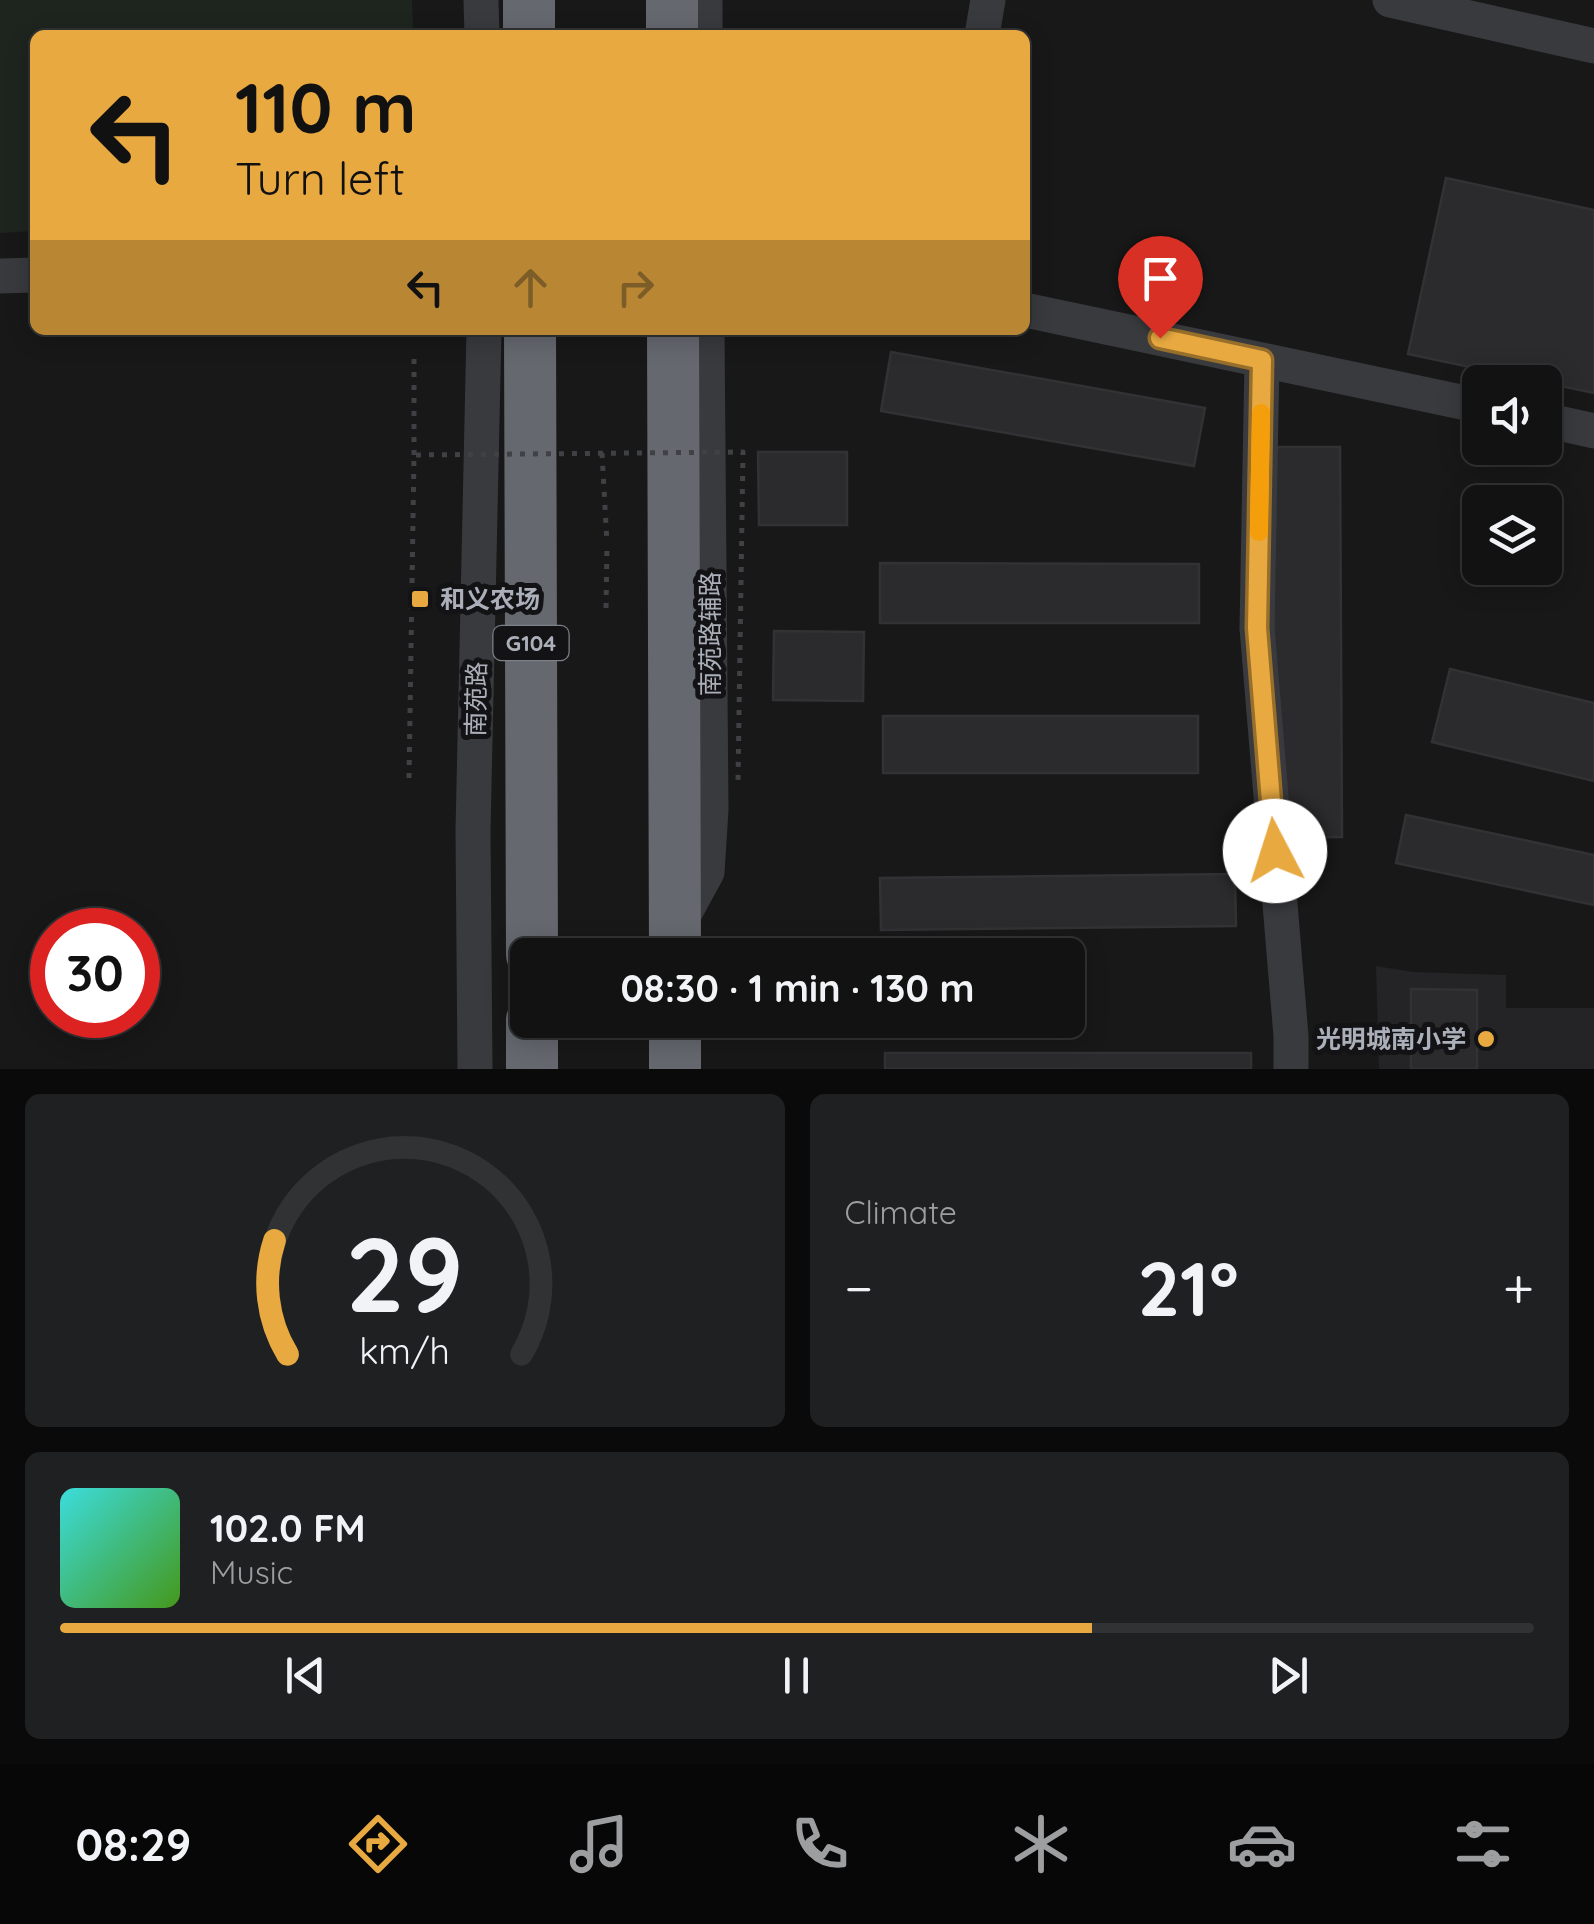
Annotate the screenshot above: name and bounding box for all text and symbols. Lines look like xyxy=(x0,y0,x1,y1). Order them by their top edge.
text: 110 m xyxy=(235,63,417,151)
icon: left xyxy=(70,70,200,200)
text: Turn left xyxy=(235,150,405,206)
pin xyxy=(1118,236,1203,339)
icon: arrive xyxy=(1133,251,1188,306)
icon: left xyxy=(398,260,453,315)
icon: ahead xyxy=(503,260,558,315)
icon: right xyxy=(608,260,663,315)
map controls xyxy=(1462,365,1562,585)
button: sound xyxy=(1462,365,1562,465)
button: layers xyxy=(1462,485,1562,585)
street label: 南苑路辅路 xyxy=(694,571,725,697)
place label: 和义农场 xyxy=(440,583,540,614)
marker: 和义农场 xyxy=(409,588,431,610)
road number: G104 xyxy=(494,626,568,660)
street label: 南苑路 xyxy=(459,661,492,737)
position arrow xyxy=(1223,799,1327,903)
speed limit sign: 30 xyxy=(30,908,160,1038)
text: 08:30 · 1 min · 130 m xyxy=(621,964,974,1012)
place label: 光明城南小学 xyxy=(1316,1023,1466,1054)
marker: 光明城南小学 xyxy=(1475,1028,1497,1050)
text: Climate xyxy=(845,1192,957,1232)
text: 29 xyxy=(346,1208,464,1338)
text: 21° xyxy=(1137,1241,1239,1335)
text: − xyxy=(845,1253,873,1322)
text: + xyxy=(1503,1253,1534,1322)
text: km/h xyxy=(359,1328,450,1373)
text: 102.0 FM xyxy=(210,1504,366,1552)
text: Music xyxy=(210,1552,293,1592)
icon: previous xyxy=(278,1648,333,1703)
icon: pause xyxy=(769,1648,824,1703)
icon: next xyxy=(1261,1648,1316,1703)
icon: directions xyxy=(343,1809,413,1879)
icon: music xyxy=(564,1809,634,1879)
icon: phone xyxy=(785,1809,855,1879)
icon: climate xyxy=(1006,1809,1076,1879)
icon: car xyxy=(1227,1809,1297,1879)
icon: filters xyxy=(1448,1809,1518,1879)
text: 08:29 xyxy=(76,1816,191,1872)

